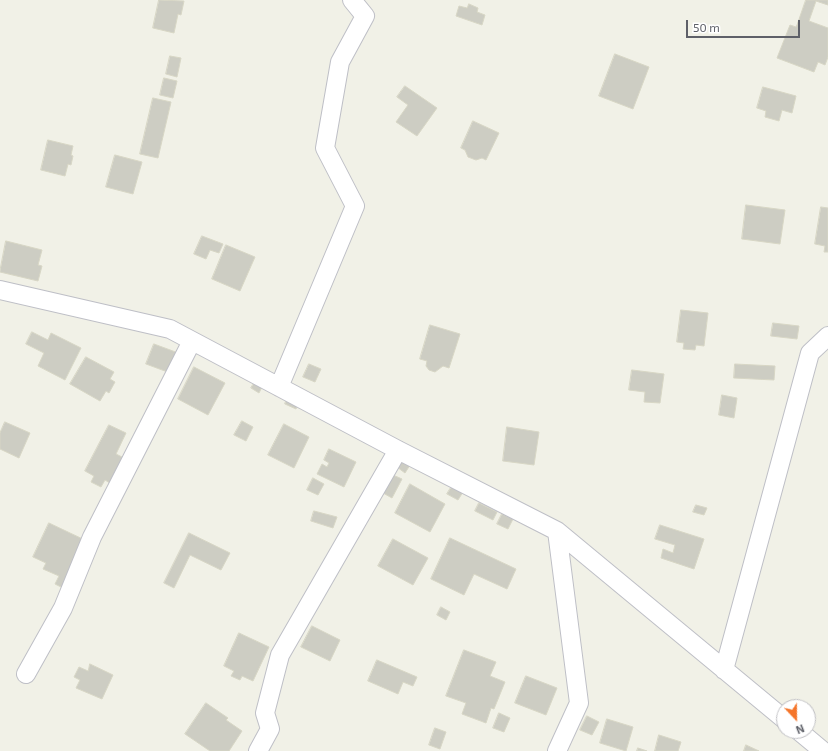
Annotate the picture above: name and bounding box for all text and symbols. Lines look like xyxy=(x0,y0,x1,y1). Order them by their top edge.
scale bar xyxy=(688,12,802,38)
text: 50 m xyxy=(693,20,720,34)
north arrow xyxy=(776,699,816,739)
text: N xyxy=(794,722,806,737)

